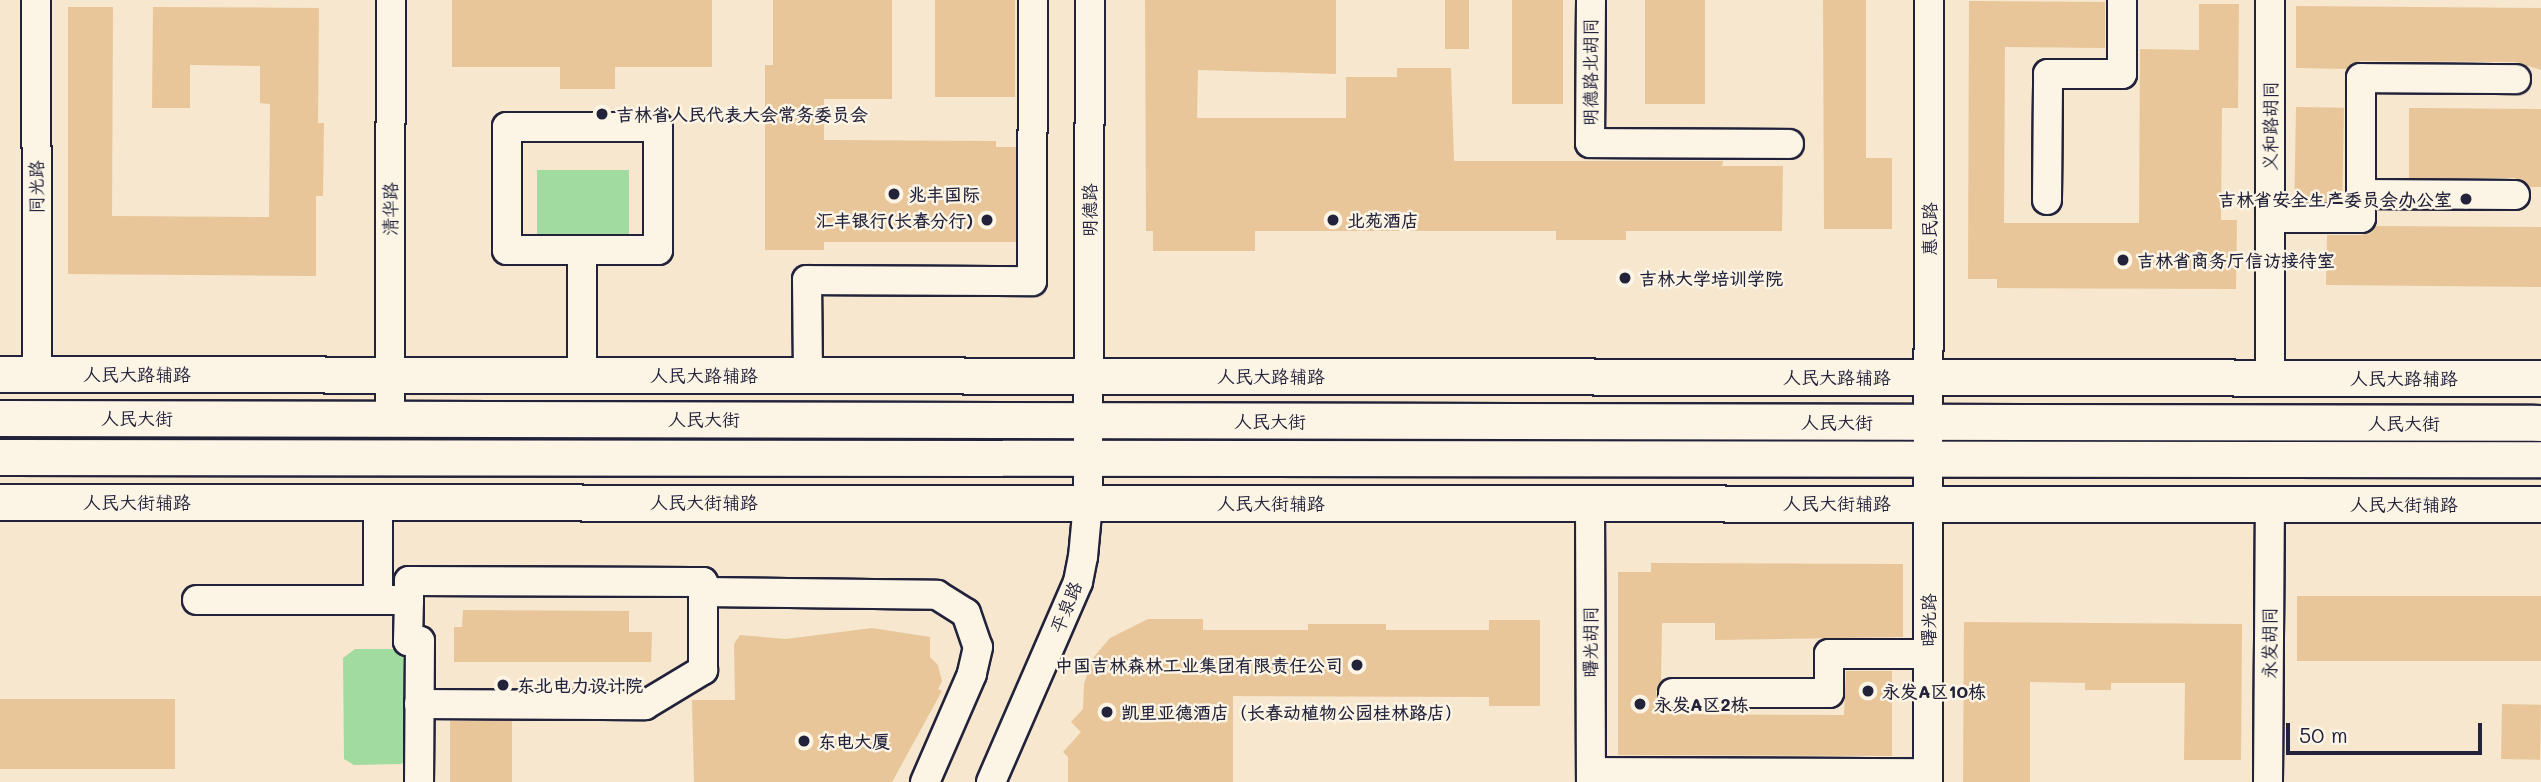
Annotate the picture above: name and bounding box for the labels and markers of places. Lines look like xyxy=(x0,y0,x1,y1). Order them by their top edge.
place label: 吉林省人民代表大会常务委员会 xyxy=(616,103,868,125)
marker: 吉林省人民代表大会常务委员会 xyxy=(594,106,610,122)
place label: 兆丰国际 xyxy=(908,183,980,205)
marker: 兆丰国际 xyxy=(886,186,902,202)
place label: 吉林省安全生产委员会办公室 xyxy=(2218,188,2452,210)
marker: 吉林省安全生产委员会办公室 xyxy=(2458,191,2474,207)
place label: 汇丰银行(长春分行) xyxy=(815,209,973,231)
place label: 北苑酒店 xyxy=(1347,209,1419,231)
marker: 汇丰银行(长春分行) xyxy=(979,212,995,228)
marker: 北苑酒店 xyxy=(1325,212,1341,228)
place label: 吉林省商务厅信访接待室 xyxy=(2137,249,2335,271)
marker: 吉林省商务厅信访接待室 xyxy=(2115,252,2131,268)
place label: 吉林大学培训学院 xyxy=(1639,267,1783,289)
marker: 吉林大学培训学院 xyxy=(1617,270,1633,286)
place label: 中国吉林森林工业集团有限责任公司 xyxy=(1055,654,1343,676)
marker: 中国吉林森林工业集团有限责任公司 xyxy=(1349,657,1365,673)
place label: 东北电力设计院 xyxy=(517,674,643,696)
marker: 东北电力设计院 xyxy=(495,677,511,693)
place label: 永发A区10栋 xyxy=(1882,680,1986,702)
marker: 永发A区10栋 xyxy=(1860,683,1876,699)
place label: 永发A区2栋 xyxy=(1654,693,1749,715)
marker: 永发A区2栋 xyxy=(1632,696,1648,712)
place label: 凯里亚德酒店（长春动植物公园桂林路店） xyxy=(1121,701,1463,723)
marker: 凯里亚德酒店（长春动植物公园桂林路店） xyxy=(1099,704,1115,720)
place label: 东电大厦 xyxy=(818,730,890,752)
marker: 东电大厦 xyxy=(796,733,812,749)

